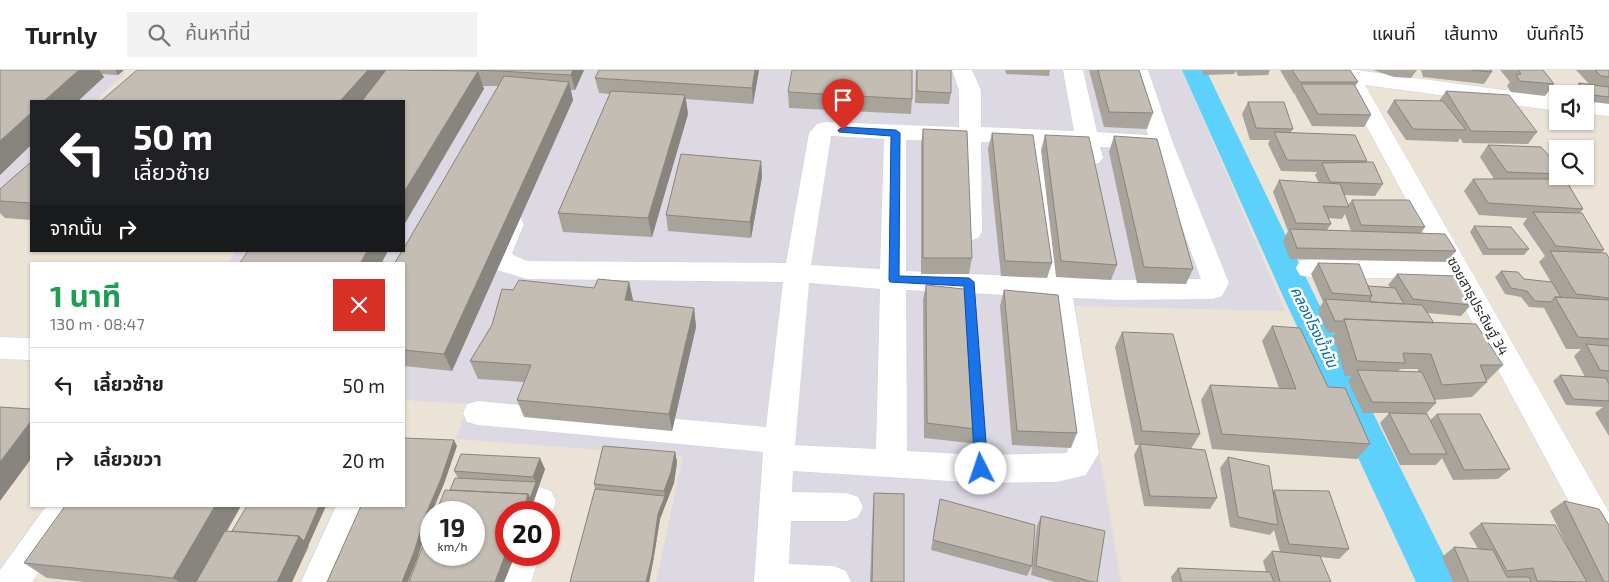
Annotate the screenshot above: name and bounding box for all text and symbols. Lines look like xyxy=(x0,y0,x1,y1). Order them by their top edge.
search box xyxy=(127,12,477,57)
text: Turnly xyxy=(25,20,97,49)
icon: search xyxy=(145,21,173,49)
text: ค้นหาที่นี่ xyxy=(185,21,251,44)
text: แผนที่ xyxy=(1372,22,1416,44)
text: เส้นทาง xyxy=(1444,22,1498,44)
text: บันทึกไว้ xyxy=(1526,22,1584,44)
pin xyxy=(822,79,864,130)
map controls xyxy=(1549,85,1594,185)
button: sound xyxy=(1549,85,1594,130)
icon: arrive xyxy=(829,86,857,114)
text: 50 m xyxy=(133,115,213,157)
icon: left xyxy=(50,120,115,185)
button: search xyxy=(1549,140,1594,185)
text: เลี้ยวซ้าย xyxy=(133,158,210,184)
icon: right xyxy=(113,215,141,243)
text: จากนั้น xyxy=(50,216,103,239)
street label: ซอยสาธุประดิษฐ์ 34 xyxy=(1443,253,1513,359)
text: 1 นาที xyxy=(50,277,121,313)
button: close xyxy=(333,279,385,331)
water label: คลองโรงน้ำมัน xyxy=(1288,283,1344,371)
text: 130 m · 08:47 xyxy=(50,314,145,333)
icon: left xyxy=(50,371,78,399)
text: เลี้ยวซ้าย xyxy=(93,372,164,395)
text: 50 m xyxy=(342,374,385,397)
position arrow xyxy=(954,442,1006,494)
icon: right xyxy=(50,446,78,474)
text: เลี้ยวขวา xyxy=(93,447,162,470)
text: 20 m xyxy=(342,449,385,472)
speed limit sign: 20 xyxy=(495,501,560,566)
text: 19 xyxy=(440,512,465,542)
text: km/h xyxy=(438,539,467,553)

